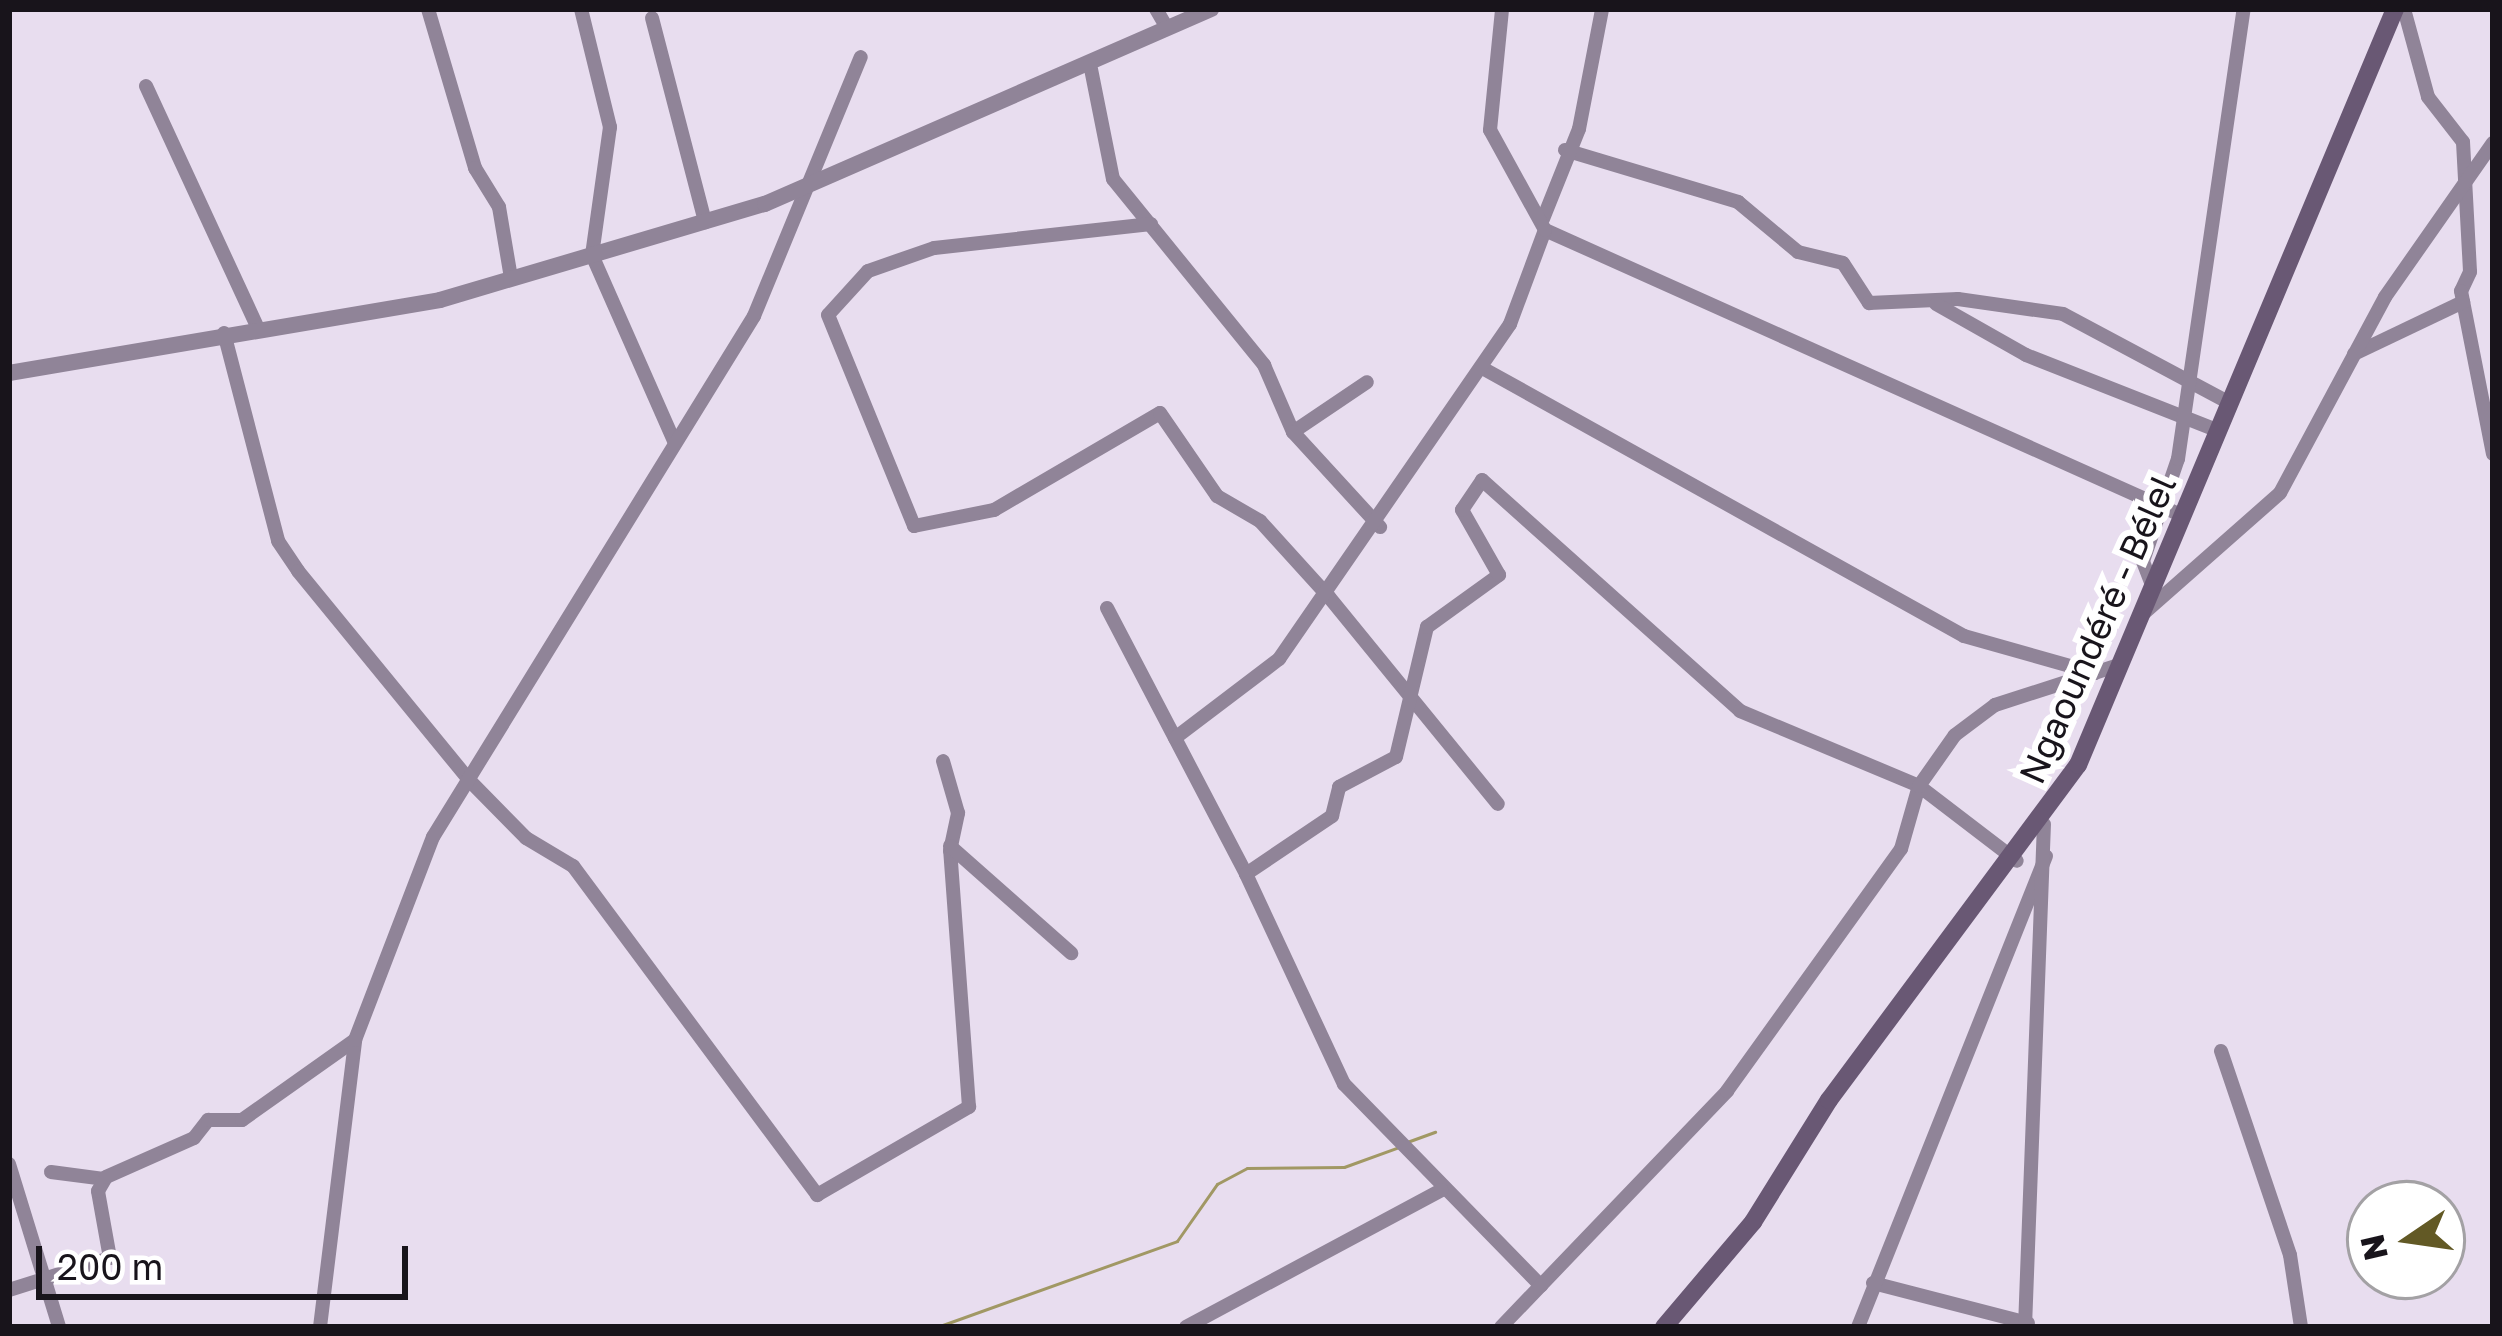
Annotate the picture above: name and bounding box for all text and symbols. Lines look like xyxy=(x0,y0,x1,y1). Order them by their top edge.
street label: Ngaoundéré - Bélel xyxy=(2010,468,2184,790)
north arrow xyxy=(2346,1180,2466,1300)
scale bar xyxy=(42,1222,414,1296)
text: N xyxy=(2352,1231,2395,1264)
text: 200 m xyxy=(57,1245,163,1288)

